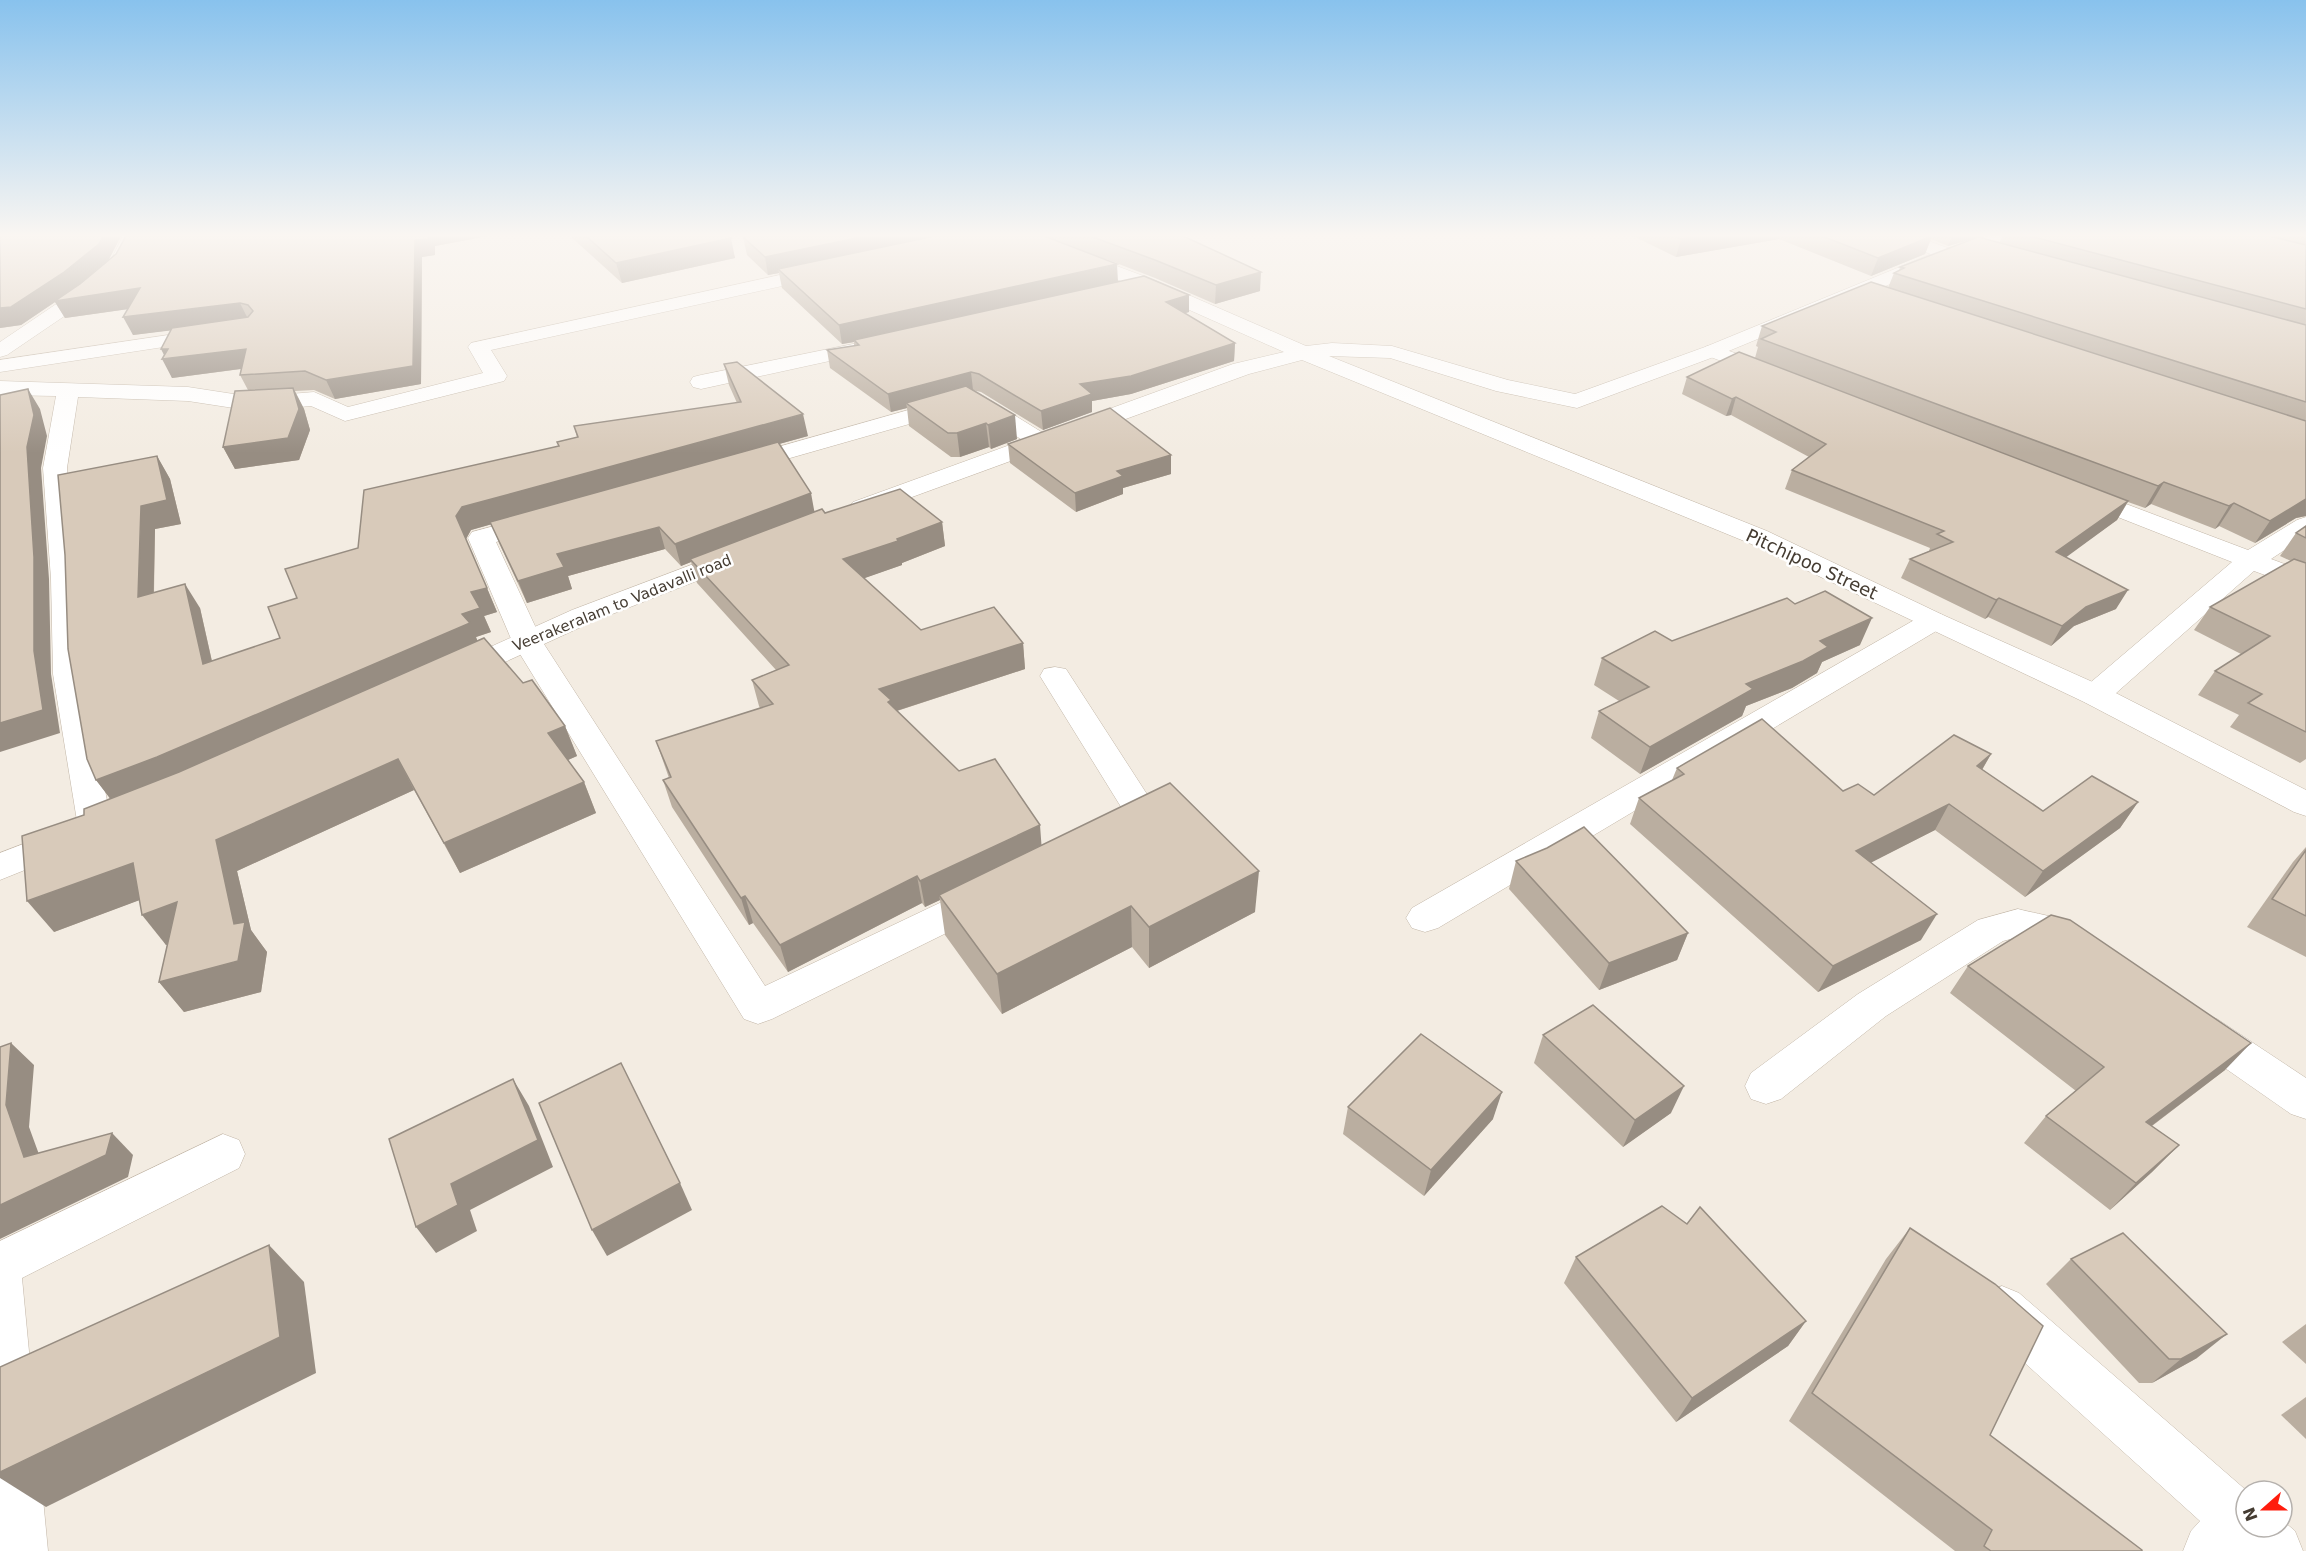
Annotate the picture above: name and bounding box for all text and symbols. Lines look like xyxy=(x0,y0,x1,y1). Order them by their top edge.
street label: Pitchipoo Street xyxy=(1743,524,1881,604)
street label: Veerakeralam to Vadavalli road xyxy=(510,551,734,655)
north arrow xyxy=(2234,1479,2294,1539)
text: N xyxy=(2239,1505,2262,1524)

